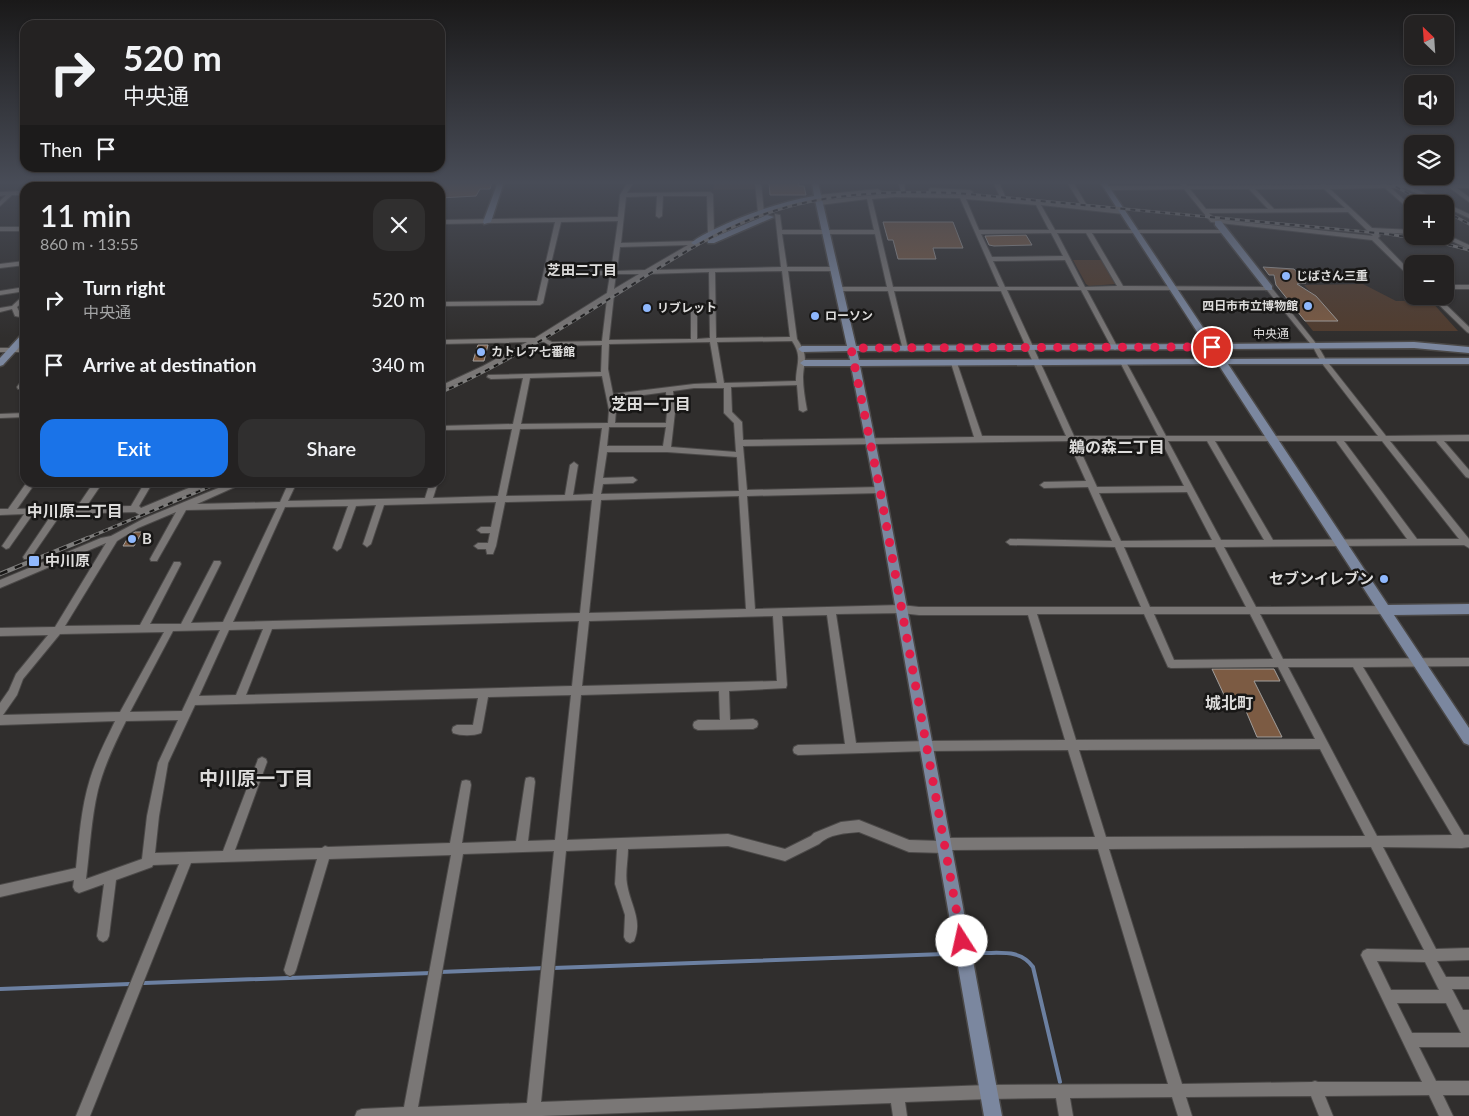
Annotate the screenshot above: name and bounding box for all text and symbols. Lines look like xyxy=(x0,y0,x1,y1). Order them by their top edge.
north arrow xyxy=(1404,15,1454,65)
map controls xyxy=(1404,15,1454,305)
text: 520 m xyxy=(123,36,222,78)
icon: right xyxy=(40,40,105,105)
button: sound xyxy=(1404,75,1454,125)
text: 中央通 xyxy=(123,82,189,109)
icon: arrive xyxy=(92,135,120,163)
button: layers xyxy=(1404,135,1454,185)
text: Then xyxy=(40,138,82,161)
button: + xyxy=(1404,195,1454,245)
text: 11 min xyxy=(40,197,131,233)
button: close xyxy=(373,199,425,251)
text: 860 m · 13:55 xyxy=(40,234,139,253)
button: − xyxy=(1404,255,1454,305)
district label: 芝田二丁目 xyxy=(547,261,617,278)
place label: じばさん三重 xyxy=(1296,268,1368,283)
marker: じばさん三重 xyxy=(1280,270,1292,282)
text: Turn right xyxy=(83,276,165,299)
icon: right xyxy=(40,286,68,314)
text: 520 m xyxy=(371,288,425,311)
place label: 四日市市立博物館 xyxy=(1202,298,1298,313)
place label: リブレット xyxy=(657,300,717,315)
marker: 四日市市立博物館 xyxy=(1302,300,1314,312)
text: 中央通 xyxy=(83,302,131,321)
marker: リブレット xyxy=(641,302,653,314)
place label: ローソン xyxy=(825,308,873,323)
marker: ローソン xyxy=(809,310,821,322)
pin xyxy=(1191,326,1233,368)
street label: 中央通 xyxy=(1253,326,1289,341)
icon: arrive xyxy=(1198,333,1226,361)
place label: カトレア七番館 xyxy=(491,344,575,359)
marker: カトレア七番館 xyxy=(475,346,487,358)
icon: arrive xyxy=(40,351,68,379)
text: Arrive at destination xyxy=(83,353,256,376)
text: 340 m xyxy=(371,353,425,376)
district label: 芝田一丁目 xyxy=(611,394,691,413)
button: Exit xyxy=(40,419,228,477)
button: Share xyxy=(238,419,425,477)
district label: 鵜の森二丁目 xyxy=(1069,437,1165,456)
district label: 中川原二丁目 xyxy=(27,501,123,520)
place label: B xyxy=(142,529,152,547)
marker: B xyxy=(126,533,138,545)
place label: 中川原 xyxy=(45,551,90,569)
marker: 中川原 xyxy=(27,554,41,568)
place label: セブンイレブン xyxy=(1269,569,1374,587)
marker: セブンイレブン xyxy=(1378,573,1390,585)
district label: 城北町 xyxy=(1205,693,1253,712)
district label: 中川原一丁目 xyxy=(199,766,313,789)
position arrow xyxy=(935,914,987,966)

